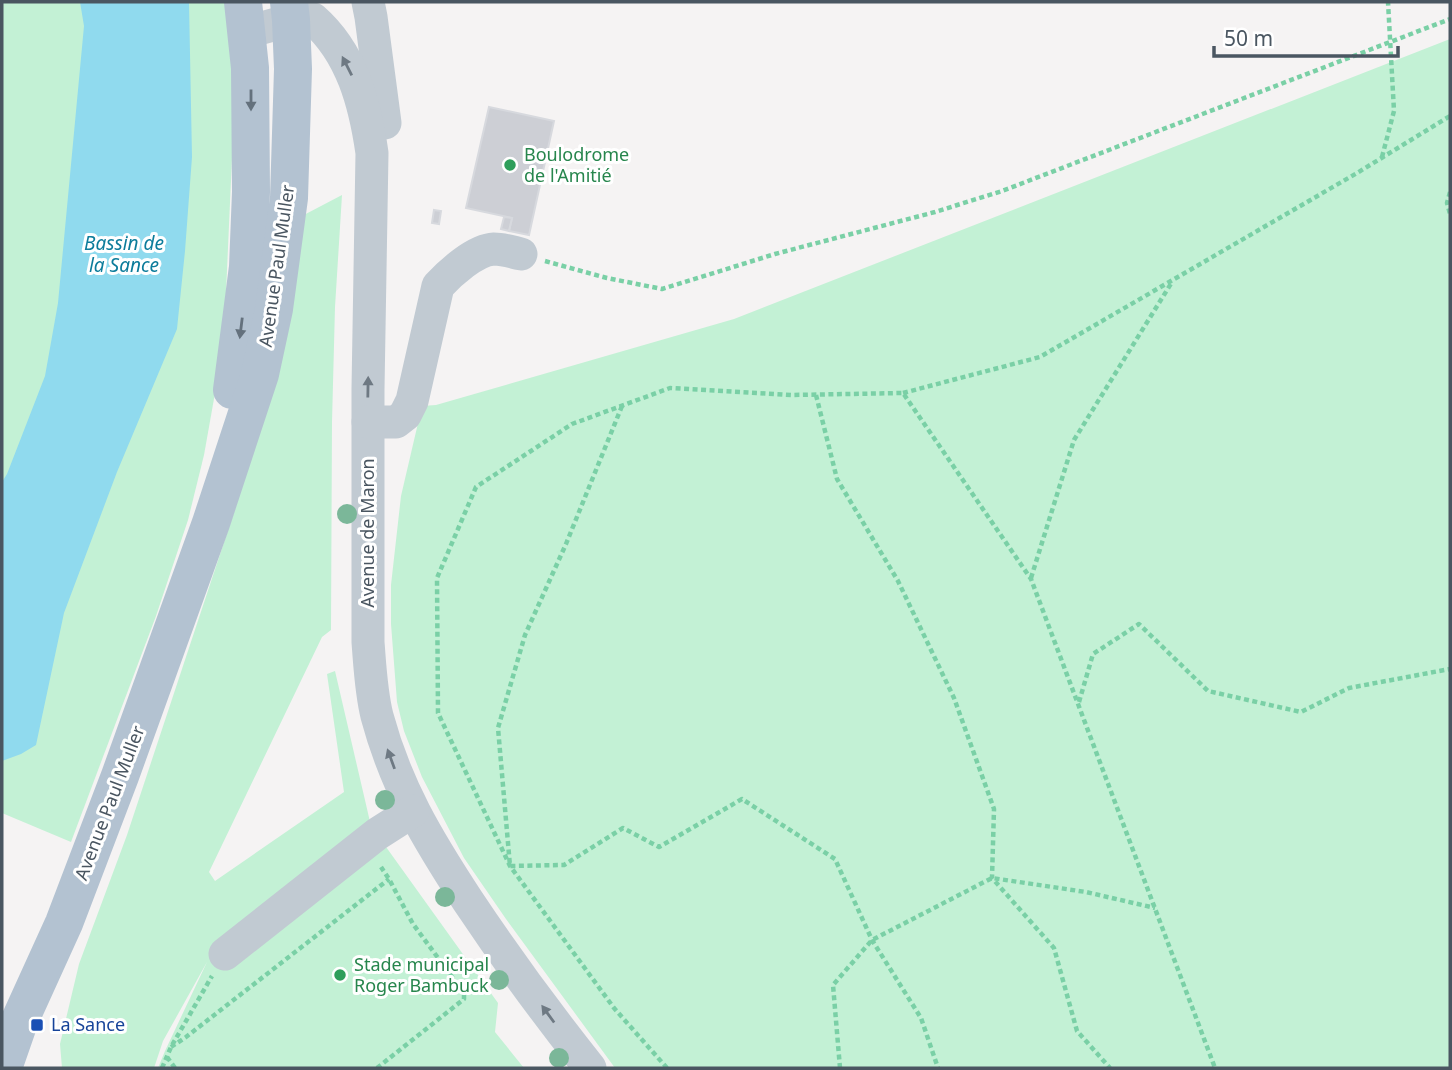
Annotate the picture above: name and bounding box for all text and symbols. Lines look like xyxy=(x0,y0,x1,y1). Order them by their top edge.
scale bar xyxy=(1214,14,1398,58)
text: 50 m xyxy=(1224,24,1273,52)
one-way arrow xyxy=(342,56,353,76)
one-way arrow xyxy=(245,90,257,112)
place label: Boulodrome de l'Amitié xyxy=(524,142,629,187)
marker: Boulodrome de l'Amitié xyxy=(502,157,518,173)
street label: Avenue Paul Muller xyxy=(253,183,299,349)
water label: Bassin de la Sance xyxy=(84,230,164,278)
one-way arrow xyxy=(236,317,247,339)
one-way arrow xyxy=(362,376,374,398)
street label: Avenue de Maron xyxy=(355,458,379,608)
street label: Avenue Paul Muller xyxy=(69,721,150,883)
one-way arrow xyxy=(385,748,396,769)
place label: Stade municipal Roger Bambuck xyxy=(354,952,489,997)
marker: Stade municipal Roger Bambuck xyxy=(332,967,348,983)
one-way arrow xyxy=(541,1005,555,1023)
place label: La Sance xyxy=(51,1012,125,1036)
marker: La Sance xyxy=(29,1017,45,1033)

